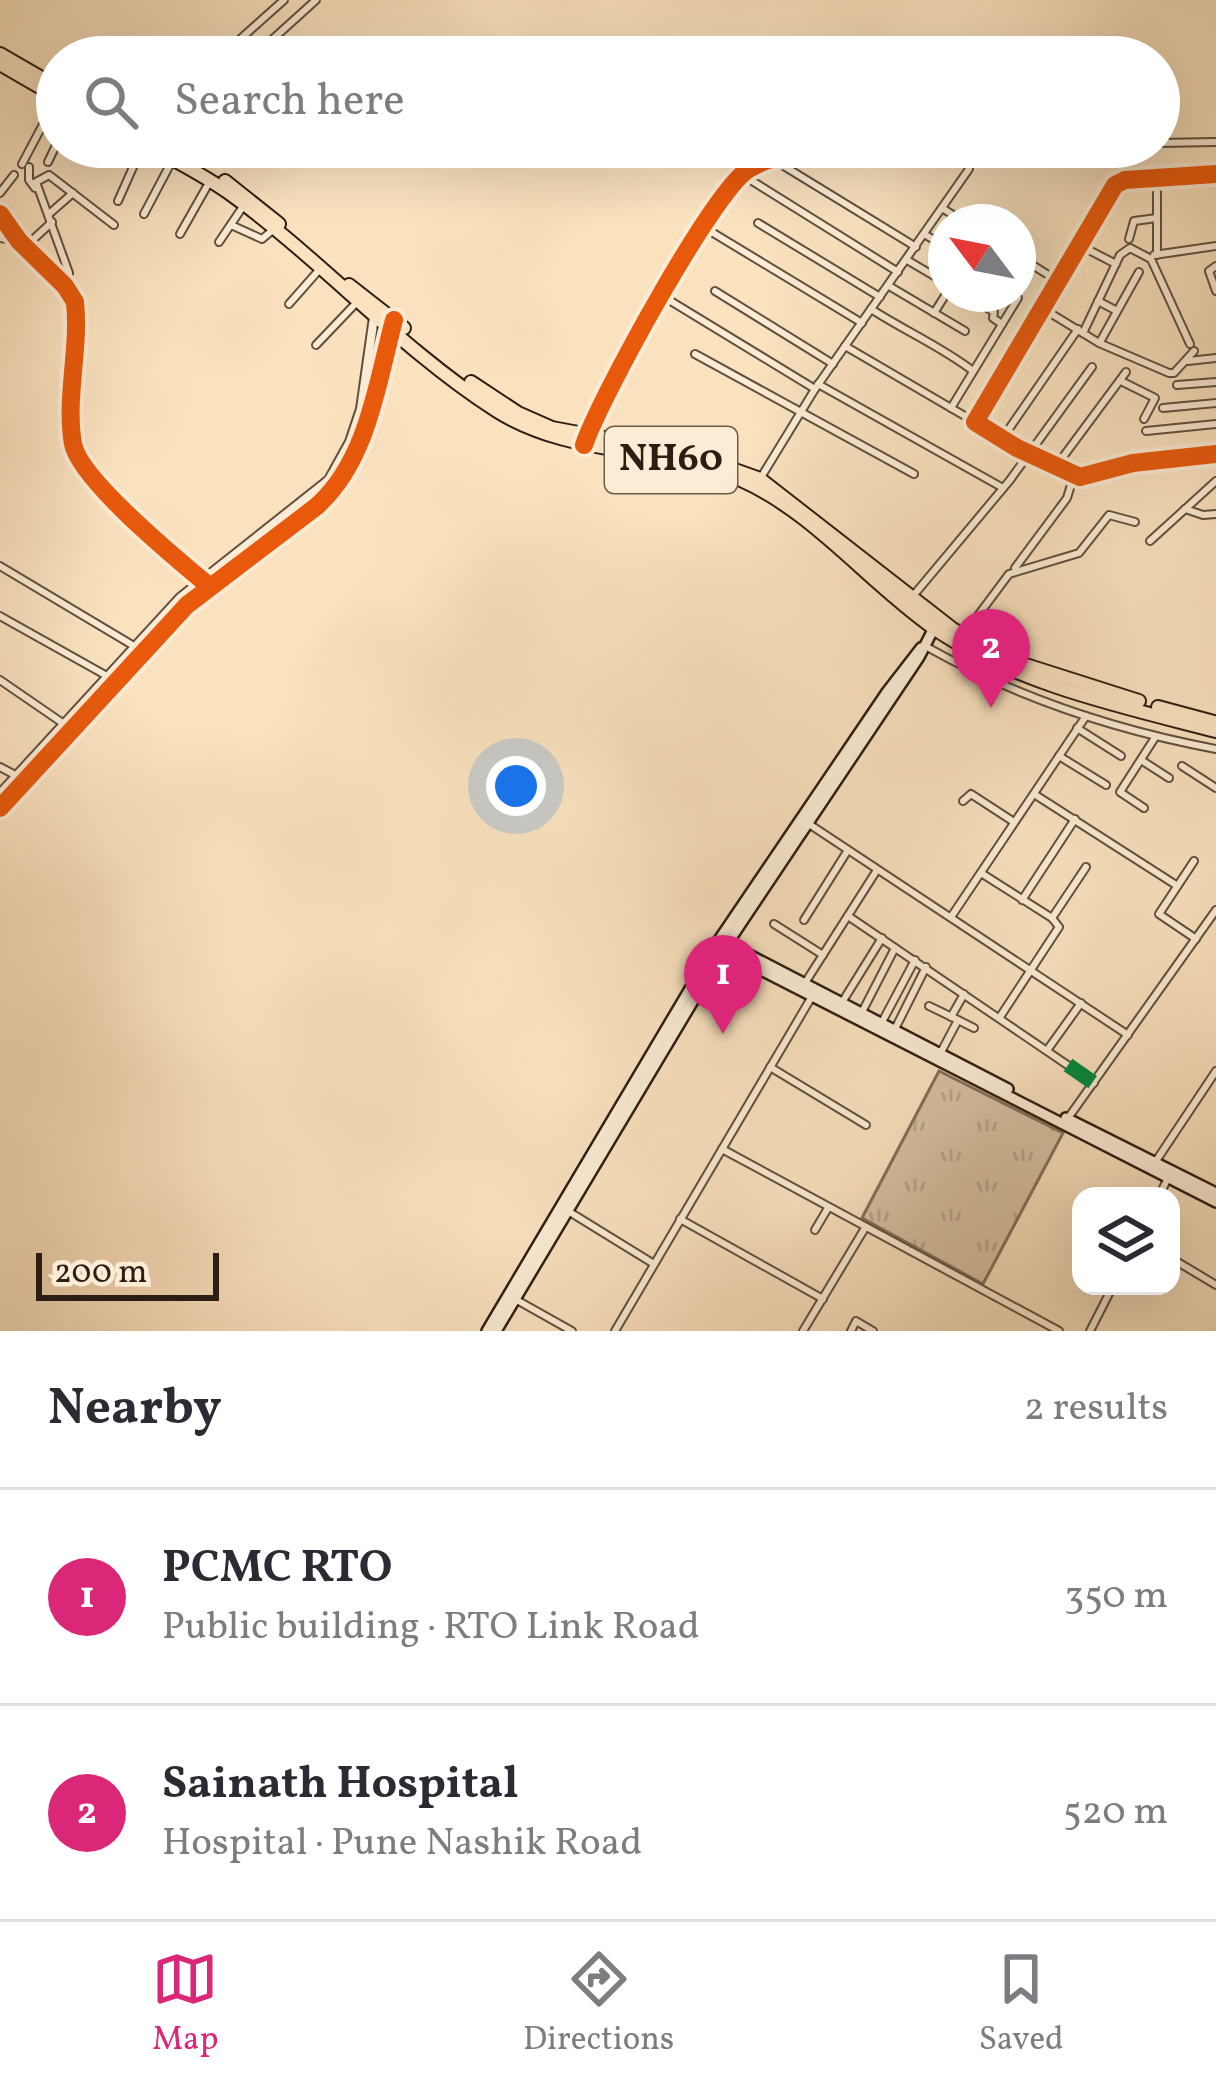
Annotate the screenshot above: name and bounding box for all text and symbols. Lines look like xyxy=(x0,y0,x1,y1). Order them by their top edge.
search box xyxy=(36,36,1180,168)
icon: search xyxy=(78,69,144,135)
text: Search here xyxy=(174,71,405,134)
north arrow xyxy=(928,204,1036,312)
road number: NH60 xyxy=(605,427,737,493)
pin: 2 xyxy=(952,609,1030,708)
your location xyxy=(486,756,546,816)
pin: 1 xyxy=(684,935,762,1034)
map controls xyxy=(1072,1187,1180,1295)
button: layers xyxy=(1072,1187,1180,1295)
scale bar xyxy=(36,1247,219,1300)
text: 200 m xyxy=(54,1251,148,1297)
text: Nearby xyxy=(48,1374,222,1445)
text: 2 results xyxy=(1024,1382,1168,1436)
text: PCMC RTO xyxy=(162,1538,392,1601)
text: 1 xyxy=(79,1570,95,1624)
text: 350 m xyxy=(1064,1570,1168,1624)
text: Public building · RTO Link Road xyxy=(162,1601,700,1655)
text: Sainath Hospital xyxy=(162,1754,518,1817)
text: 2 xyxy=(77,1786,97,1840)
text: 520 m xyxy=(1063,1786,1168,1840)
text: Hospital · Pune Nashik Road xyxy=(162,1817,642,1871)
tab: Map xyxy=(152,1946,218,2064)
tab: Directions xyxy=(523,1946,674,2064)
tab: Saved xyxy=(979,1946,1064,2064)

